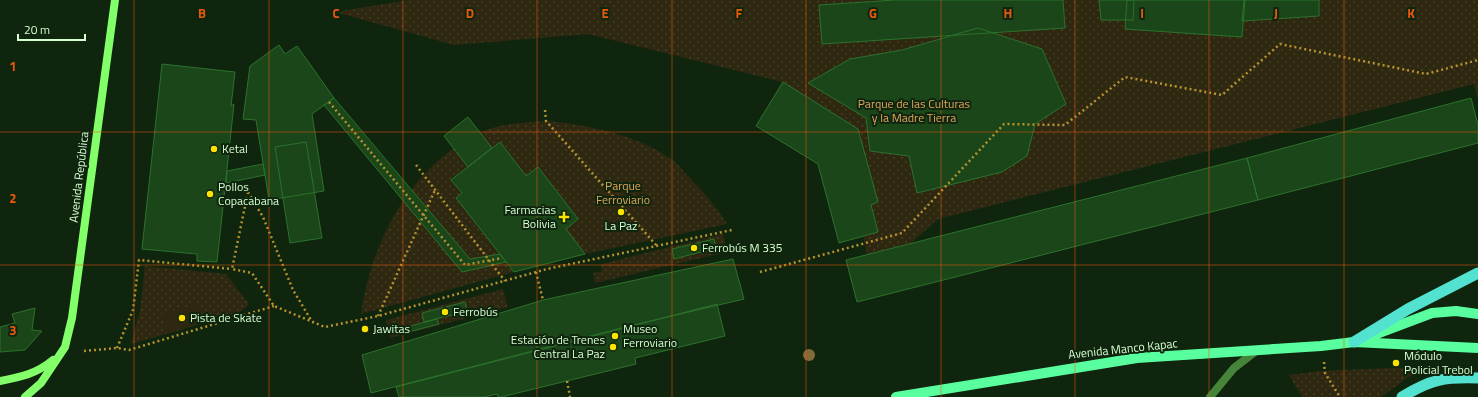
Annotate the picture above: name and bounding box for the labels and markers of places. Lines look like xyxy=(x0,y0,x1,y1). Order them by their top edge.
place label: Ketal xyxy=(222,139,248,158)
marker: Ketal xyxy=(209,144,219,154)
place label: Pollos Copacabana xyxy=(218,177,279,210)
marker: Pollos Copacabana xyxy=(205,189,215,199)
place label: Farmacias Bolivia xyxy=(504,200,556,233)
marker: La Paz xyxy=(616,207,626,217)
marker: Farmacias Bolivia xyxy=(559,212,569,222)
place label: La Paz xyxy=(605,216,637,235)
place label: Ferrobús M 335 xyxy=(702,238,783,257)
marker: Ferrobús M 335 xyxy=(689,243,699,253)
place label: Ferrobús xyxy=(453,302,498,321)
marker: Ferrobús xyxy=(440,307,450,317)
place label: Pista de Skate xyxy=(190,308,262,327)
marker: Pista de Skate xyxy=(177,313,187,323)
place label: Jawitas xyxy=(373,319,410,338)
place label: Museo Ferroviario xyxy=(623,319,677,352)
marker: Jawitas xyxy=(360,324,370,334)
place label: Estación de Trenes Central La Paz xyxy=(511,330,605,363)
marker: Museo Ferroviario xyxy=(610,331,620,341)
marker: Estación de Trenes Central La Paz xyxy=(608,342,618,352)
place label: Módulo Policial Trebol xyxy=(1404,346,1473,379)
marker: Módulo Policial Trebol xyxy=(1391,358,1401,368)

